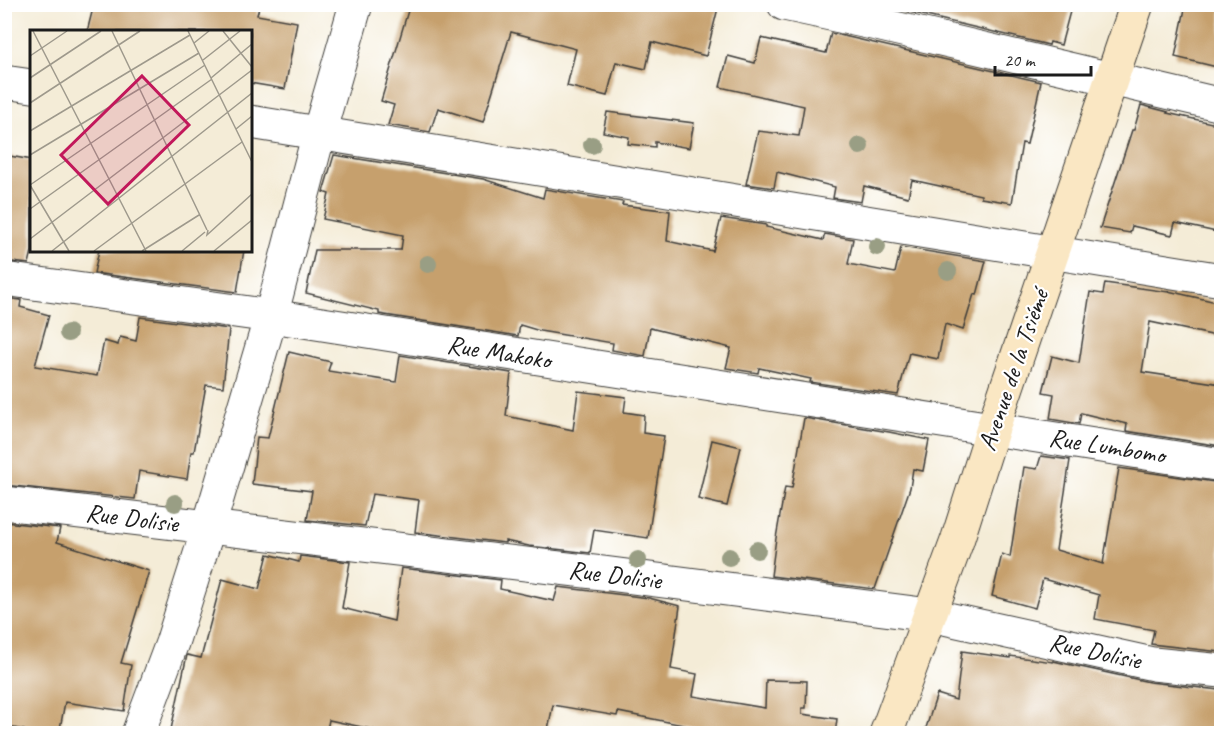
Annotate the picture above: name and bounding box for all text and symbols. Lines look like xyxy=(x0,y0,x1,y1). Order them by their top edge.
inset map xyxy=(30,30,252,252)
scale bar xyxy=(995,39,1091,77)
text: 20 m xyxy=(1004,49,1037,71)
street label: Avenue de la Tsiémé xyxy=(970,282,1057,455)
street label: Rue Makoko xyxy=(445,328,556,377)
street label: Rue Lumbomo xyxy=(1047,421,1170,472)
street label: Rue Dolisie xyxy=(84,496,182,540)
street label: Rue Dolisie xyxy=(567,553,665,597)
street label: Rue Dolisie xyxy=(1046,625,1146,677)

